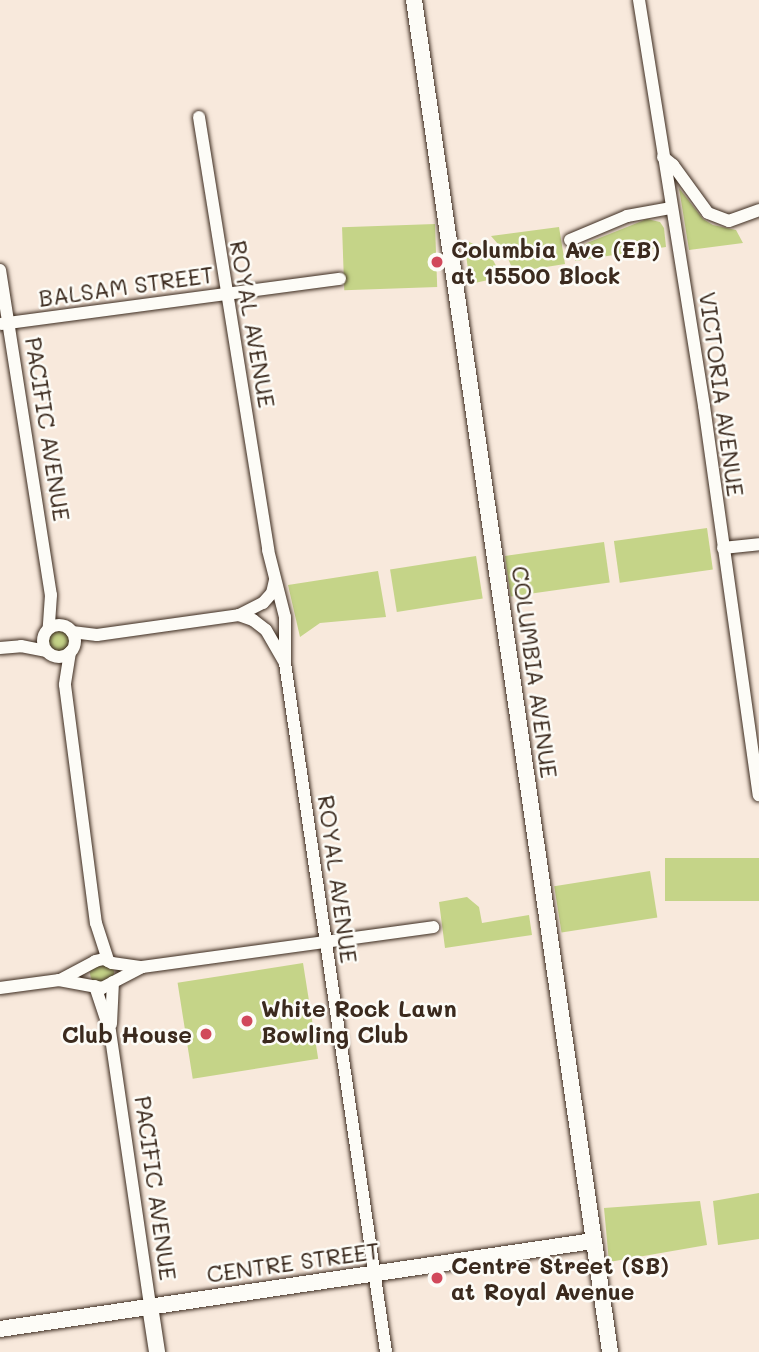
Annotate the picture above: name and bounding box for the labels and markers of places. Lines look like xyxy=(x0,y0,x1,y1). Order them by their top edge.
place label: Columbia Ave (EB) at 15500 Block xyxy=(451,235,660,289)
marker: Columbia Ave (EB) at 15500 Block xyxy=(429,254,445,270)
place label: White Rock Lawn Bowling Club xyxy=(261,994,457,1048)
marker: White Rock Lawn Bowling Club xyxy=(239,1013,255,1029)
place label: Club House xyxy=(62,1020,192,1048)
marker: Club House xyxy=(198,1026,214,1042)
place label: Centre Street (SB) at Royal Avenue xyxy=(451,1251,669,1305)
marker: Centre Street (SB) at Royal Avenue xyxy=(429,1270,445,1286)

